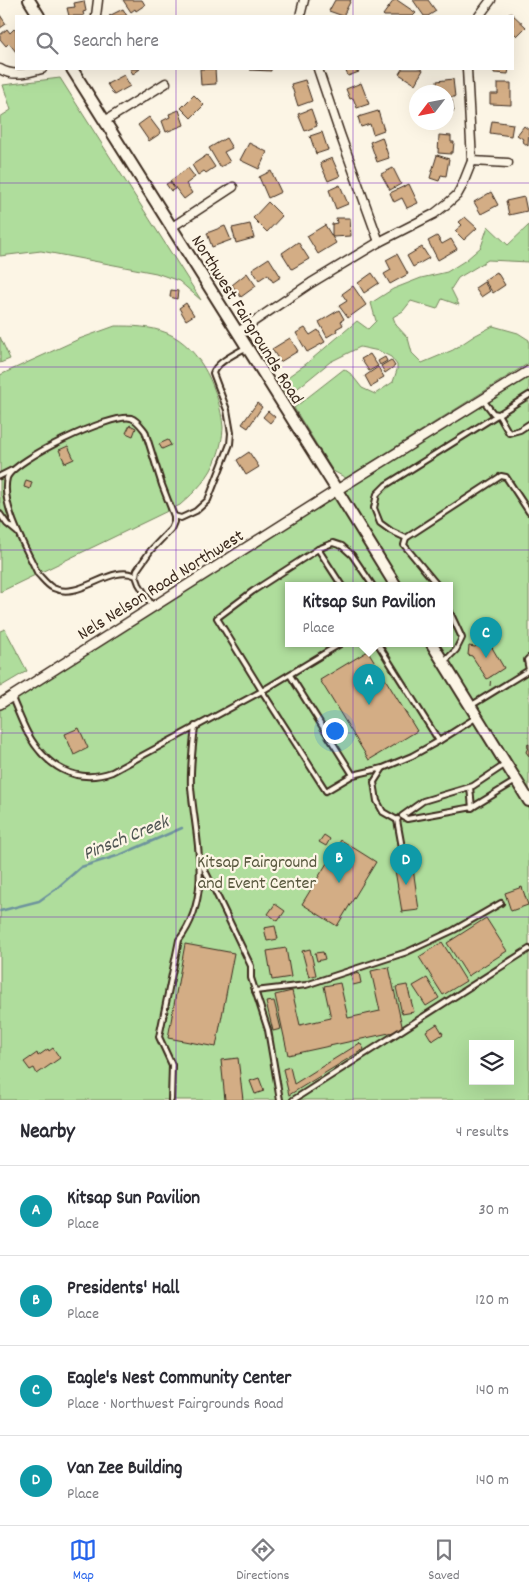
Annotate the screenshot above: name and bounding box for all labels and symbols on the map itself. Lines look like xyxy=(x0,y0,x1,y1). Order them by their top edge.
north arrow xyxy=(409,85,454,130)
street label: Northwest Fairgrounds Road xyxy=(184,231,308,410)
street label: Nels Nelson Road Northwest xyxy=(73,524,250,648)
pin: C xyxy=(470,617,502,658)
pin: A xyxy=(353,664,385,705)
your location xyxy=(322,718,348,744)
water label: Pinsch Creek xyxy=(79,809,175,869)
pin: B xyxy=(323,842,355,883)
pin: D xyxy=(390,844,422,885)
park label: Kitsap Fairground and Event Center xyxy=(197,851,317,897)

